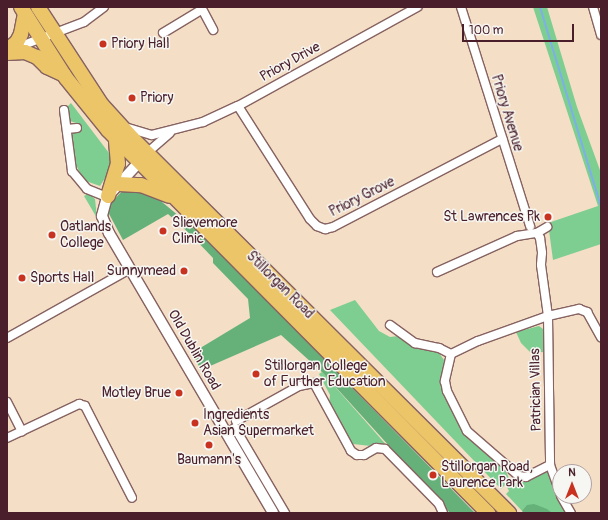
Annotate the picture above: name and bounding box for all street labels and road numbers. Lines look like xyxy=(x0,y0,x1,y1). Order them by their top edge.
street label: Priory Drive xyxy=(257,39,323,85)
street label: Priory Avenue xyxy=(487,73,527,153)
street label: Priory Grove xyxy=(326,173,398,221)
street label: Stillorgan Road xyxy=(243,248,317,322)
street label: Old Dublin Road xyxy=(164,307,224,393)
street label: Patrician Villas xyxy=(527,348,545,432)

